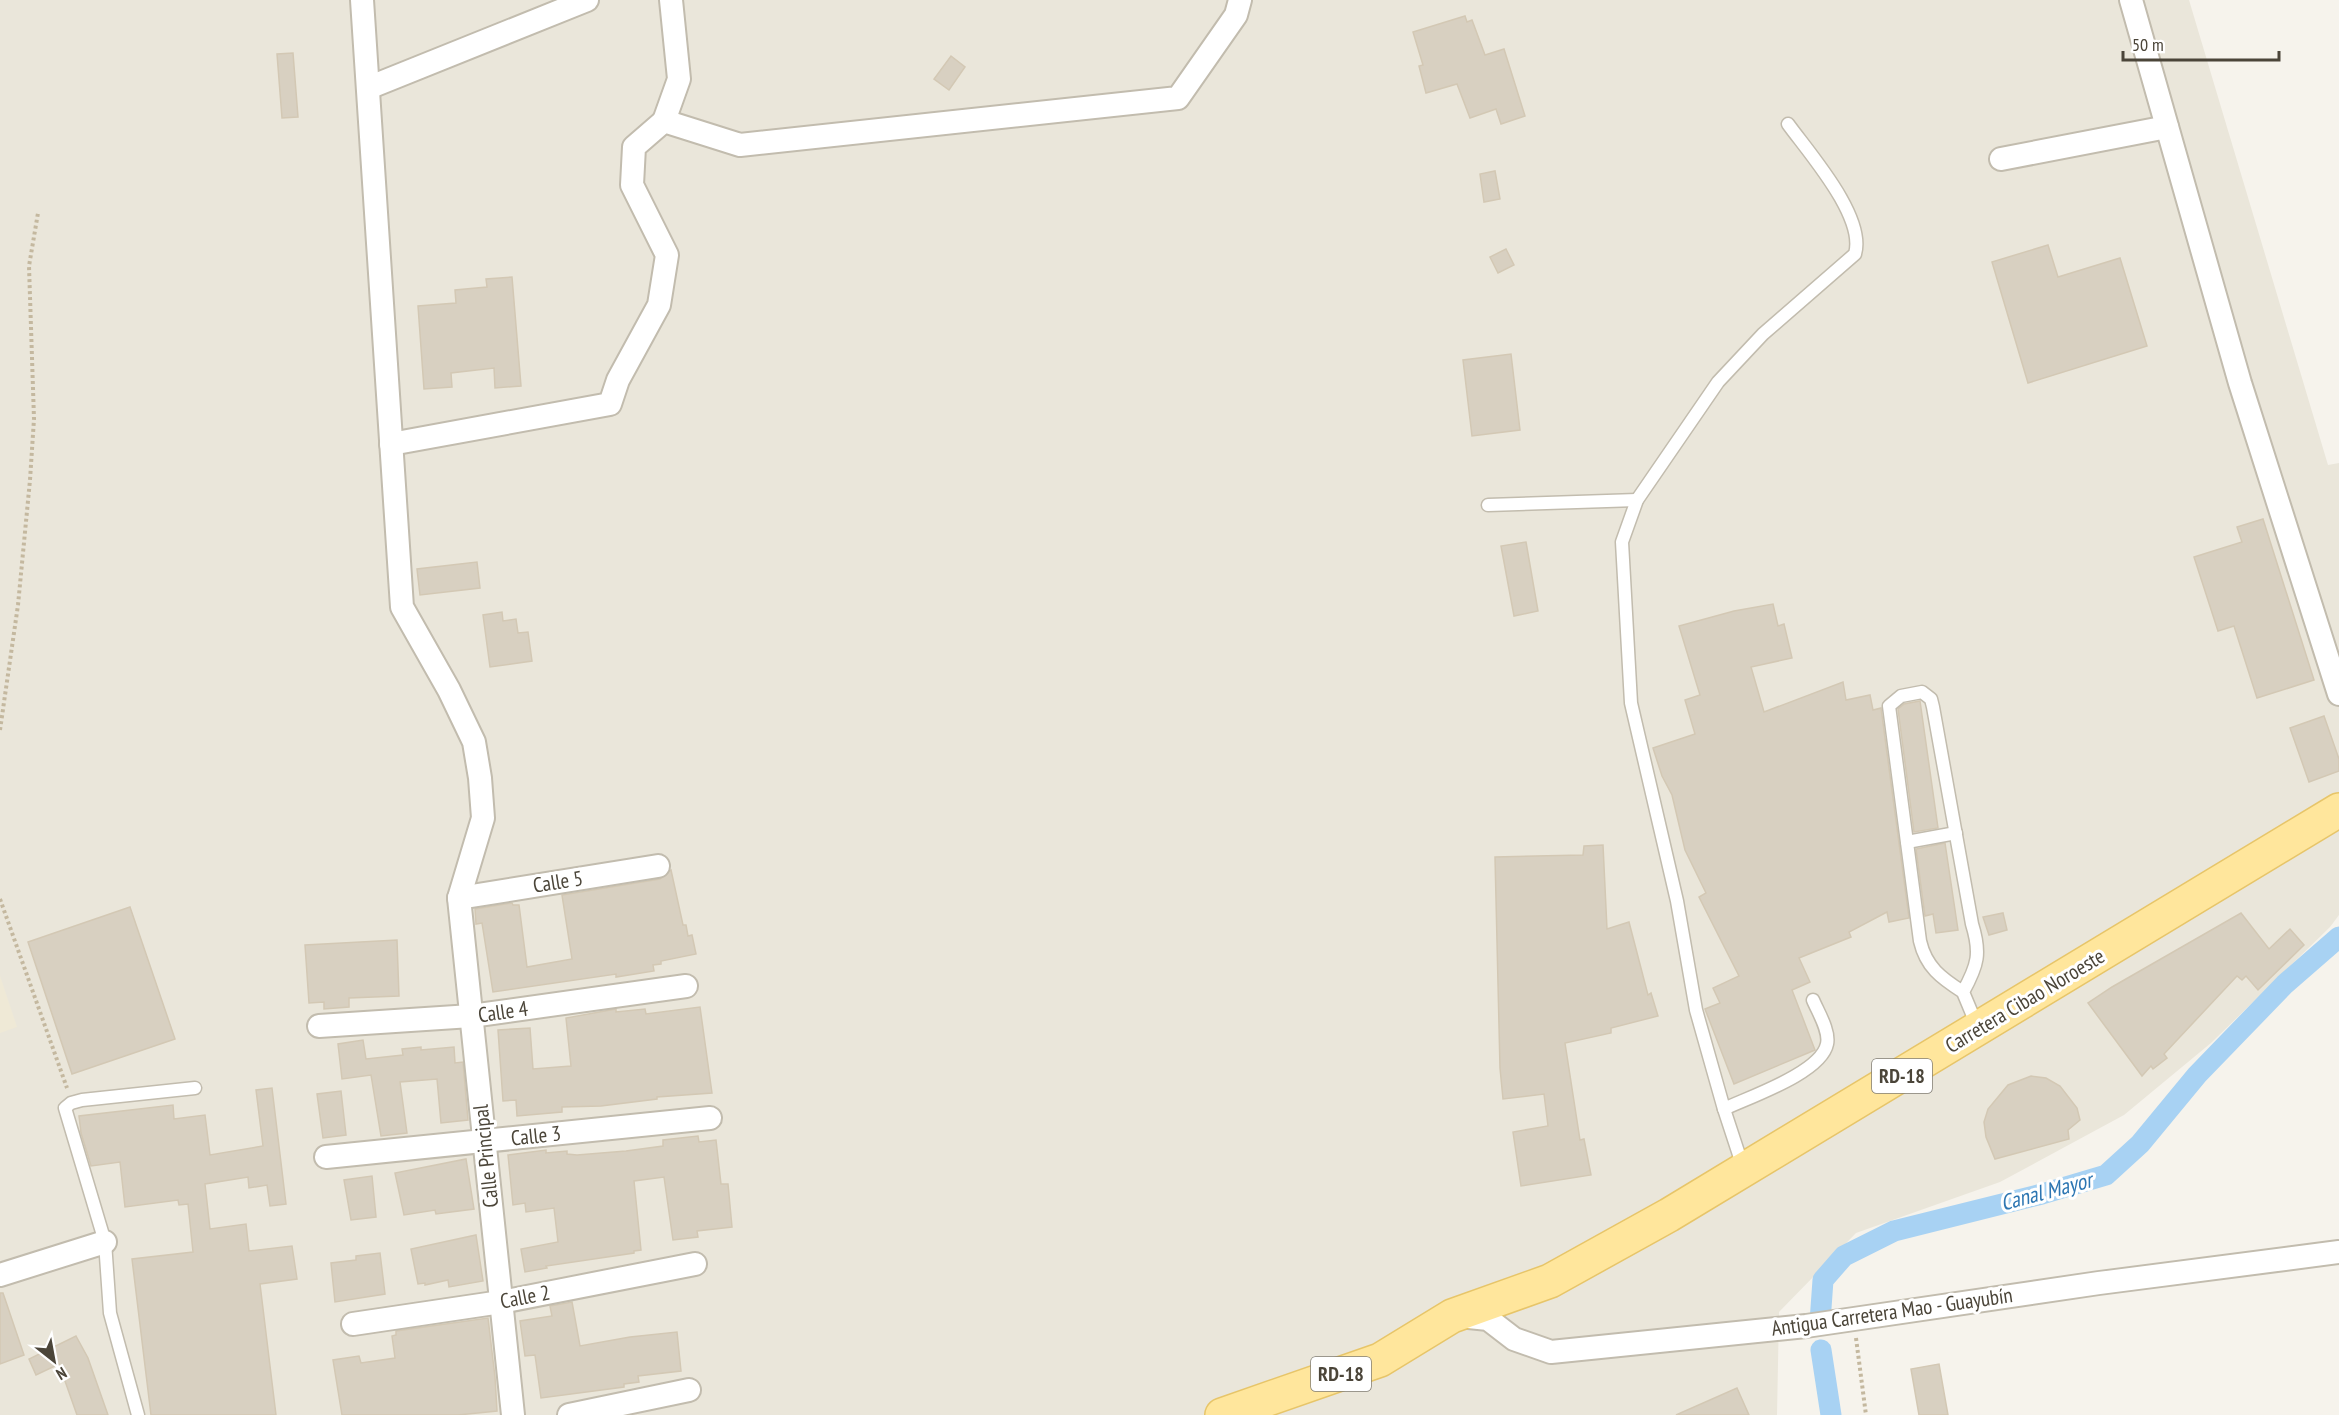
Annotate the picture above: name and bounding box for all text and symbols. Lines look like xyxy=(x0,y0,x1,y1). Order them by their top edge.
scale bar xyxy=(2123,24,2279,62)
text: 50 m xyxy=(2132,33,2164,56)
street label: Calle 5 xyxy=(531,864,585,899)
street label: Carretera Cibao Noroeste xyxy=(1940,942,2109,1059)
street label: Calle 4 xyxy=(476,995,530,1028)
road number: RD-18 xyxy=(1872,1059,1932,1093)
street label: Calle Principal xyxy=(467,1103,504,1209)
street label: Calle 3 xyxy=(510,1119,562,1152)
water label: Canal Mayor xyxy=(1997,1165,2098,1217)
street label: Calle 2 xyxy=(498,1278,552,1315)
street label: Antigua Carretera Mao - Guayubín xyxy=(1770,1281,2014,1342)
north arrow xyxy=(24,1331,84,1391)
road number: RD-18 xyxy=(1311,1357,1371,1391)
text: N xyxy=(53,1363,71,1385)

